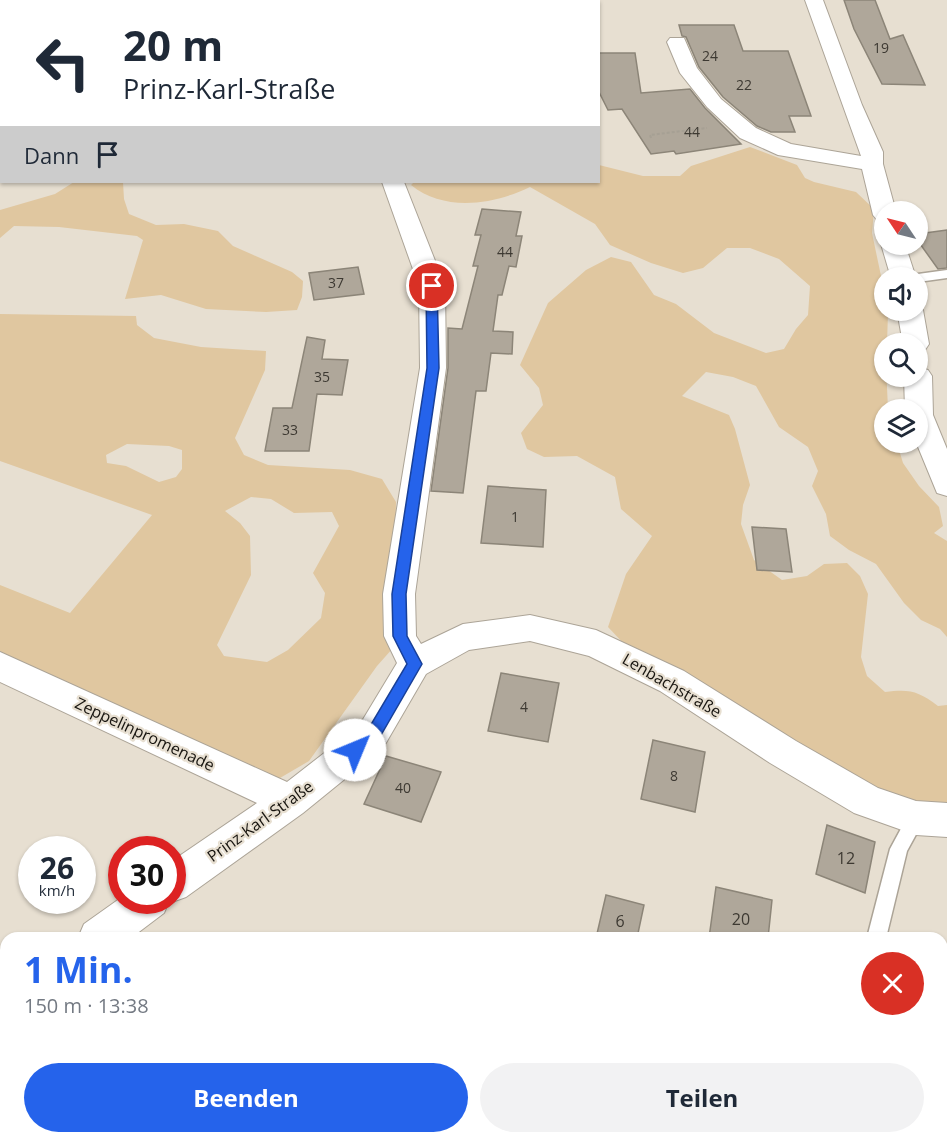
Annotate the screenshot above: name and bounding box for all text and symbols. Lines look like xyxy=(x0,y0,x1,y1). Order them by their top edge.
text: 20 m xyxy=(123,16,223,73)
icon: left xyxy=(24,24,102,102)
house number: 19 xyxy=(873,38,889,57)
house number: 24 xyxy=(702,46,718,65)
text: Prinz-Karl-Straße xyxy=(123,70,336,107)
house number: 22 xyxy=(736,75,752,94)
house number: 44 xyxy=(684,122,700,141)
icon: arrive xyxy=(91,138,124,171)
text: Dann xyxy=(24,140,79,170)
north arrow xyxy=(874,201,928,255)
map controls xyxy=(874,201,928,453)
house number: 44 xyxy=(497,242,513,261)
pin xyxy=(406,260,457,311)
button: sound xyxy=(874,267,928,321)
icon: arrive xyxy=(415,269,448,302)
house number: 37 xyxy=(328,273,344,292)
button: search xyxy=(874,333,928,387)
house number: 35 xyxy=(314,367,330,386)
button: layers xyxy=(874,399,928,453)
house number: 33 xyxy=(282,420,298,439)
house number: 1 xyxy=(511,507,519,526)
street label: Lenbachstraße xyxy=(618,648,726,722)
street label: Zeppelinpromenade xyxy=(72,692,218,776)
house number: 4 xyxy=(520,697,528,716)
position arrow xyxy=(323,718,387,782)
house number: 8 xyxy=(670,766,678,785)
street label: Prinz-Karl-Straße xyxy=(203,775,317,867)
house number: 40 xyxy=(395,778,411,797)
speed limit sign: 30 xyxy=(108,836,186,914)
text: 26 xyxy=(40,847,74,888)
house number: 12 xyxy=(837,847,855,869)
text: km/h xyxy=(39,880,75,900)
house number: 20 xyxy=(732,908,750,930)
house number: 6 xyxy=(615,910,625,932)
text: 1 Min. xyxy=(24,945,133,994)
button: close xyxy=(861,952,924,1015)
text: 150 m · 13:38 xyxy=(24,992,149,1019)
button: Beenden xyxy=(24,1063,468,1132)
button: Teilen xyxy=(480,1063,924,1132)

